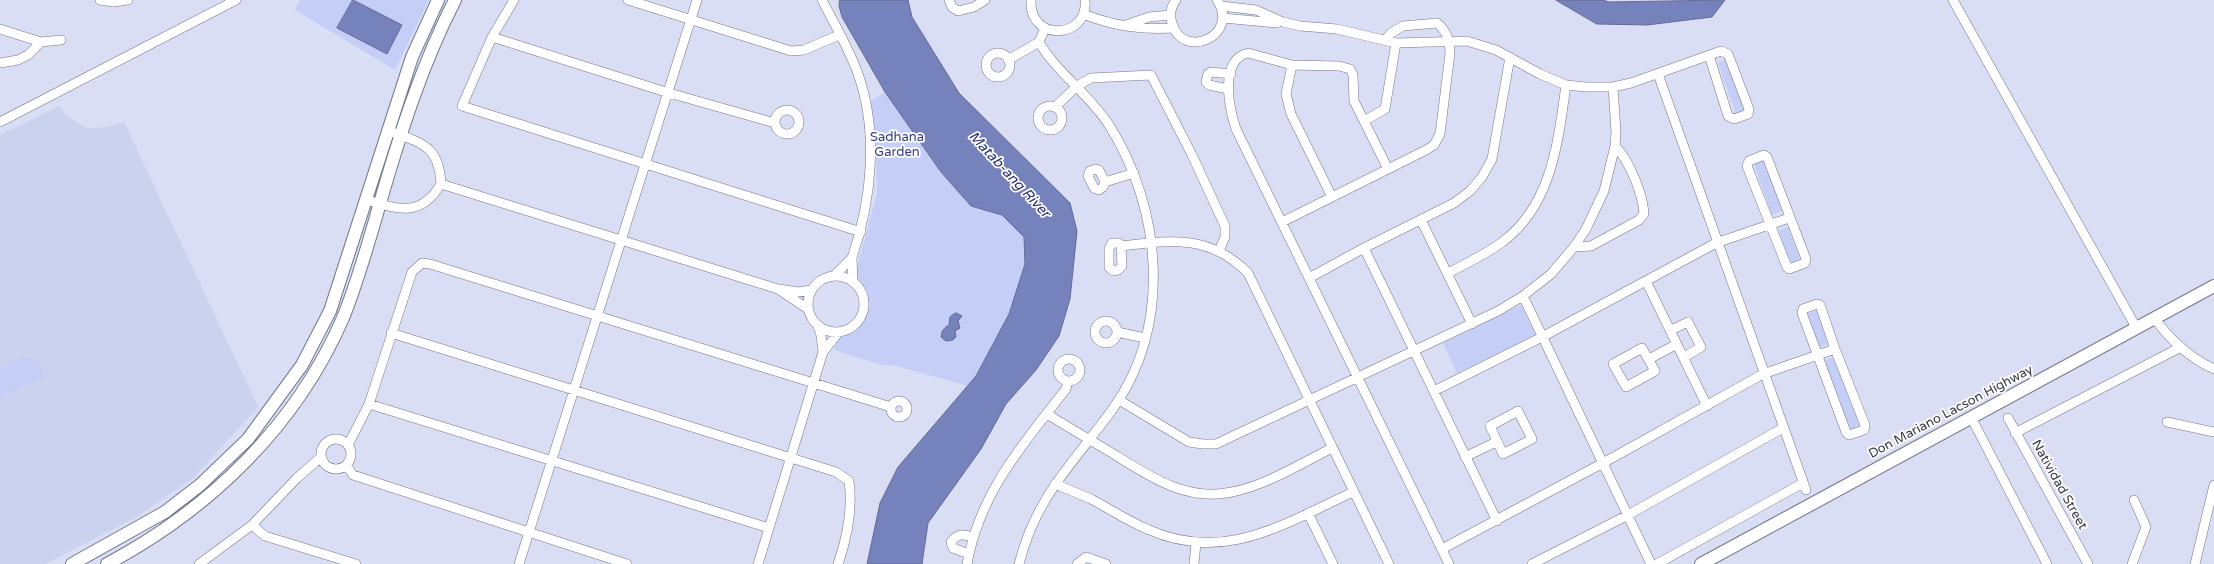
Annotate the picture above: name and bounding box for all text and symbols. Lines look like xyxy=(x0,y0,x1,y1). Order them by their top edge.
water label: Matab-ang River xyxy=(965,128,1053,222)
park label: Sadhana Garden xyxy=(870,130,924,161)
street label: Don Mariano Lacson Highway xyxy=(1866,362,2036,462)
street label: Natividad Street xyxy=(2028,437,2090,533)

